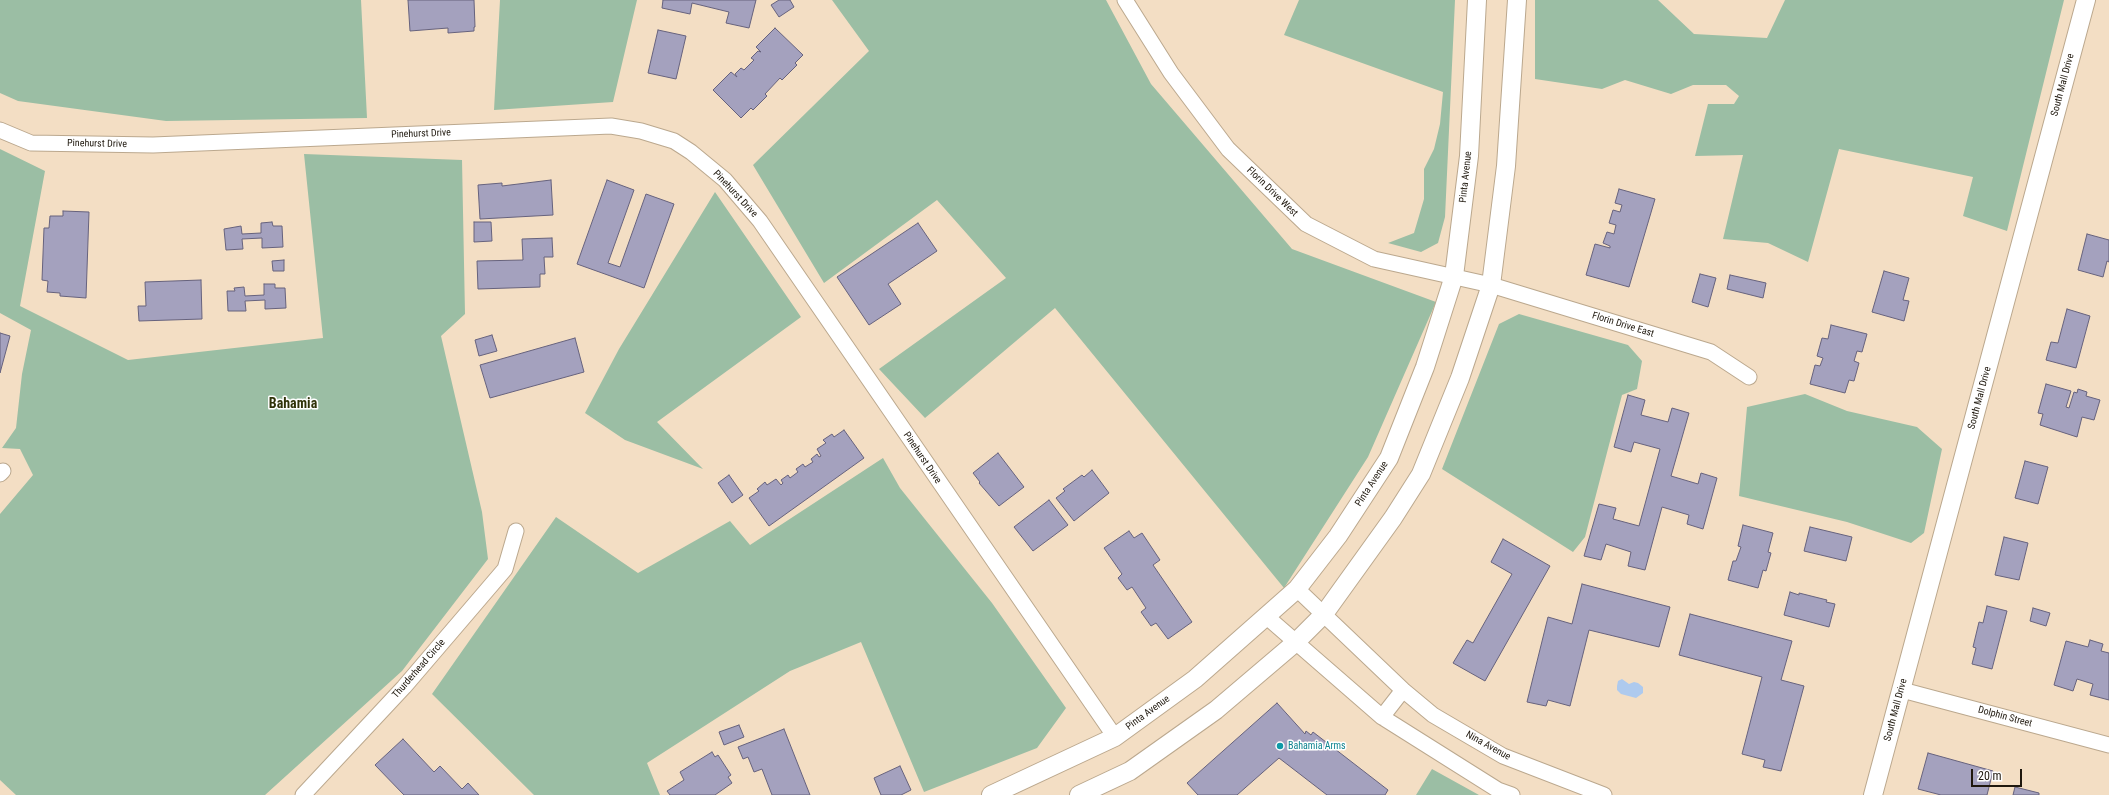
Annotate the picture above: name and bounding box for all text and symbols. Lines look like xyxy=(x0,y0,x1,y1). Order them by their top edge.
street label: South Mall Drive xyxy=(2049,52,2077,118)
street label: Pinehurst Drive xyxy=(391,127,451,141)
street label: Pinehurst Drive xyxy=(67,137,127,151)
street label: Pinta Avenue xyxy=(1457,151,1475,203)
street label: Florin Drive West xyxy=(1244,165,1300,219)
street label: Pinehurst Drive xyxy=(710,168,760,220)
street label: Florin Drive East xyxy=(1591,310,1655,340)
street label: South Mall Drive xyxy=(1966,365,1994,431)
district label: Bahamia xyxy=(269,396,317,412)
street label: Pinehurst Drive xyxy=(900,430,944,486)
street label: Pinta Avenue xyxy=(1353,459,1391,509)
street label: Thurderhead Circle xyxy=(390,637,448,701)
street label: South Mall Drive xyxy=(1882,677,1910,743)
street label: Pinta Avenue xyxy=(1124,693,1172,733)
street label: Dolphin Street xyxy=(1977,704,2033,730)
street label: Nina Avenue xyxy=(1464,729,1512,763)
place label: Bahamia Arms xyxy=(1288,740,1346,752)
marker: Bahamia Arms xyxy=(1275,741,1285,751)
scale bar xyxy=(1973,761,2024,787)
text: 20 m xyxy=(1978,769,2002,783)

